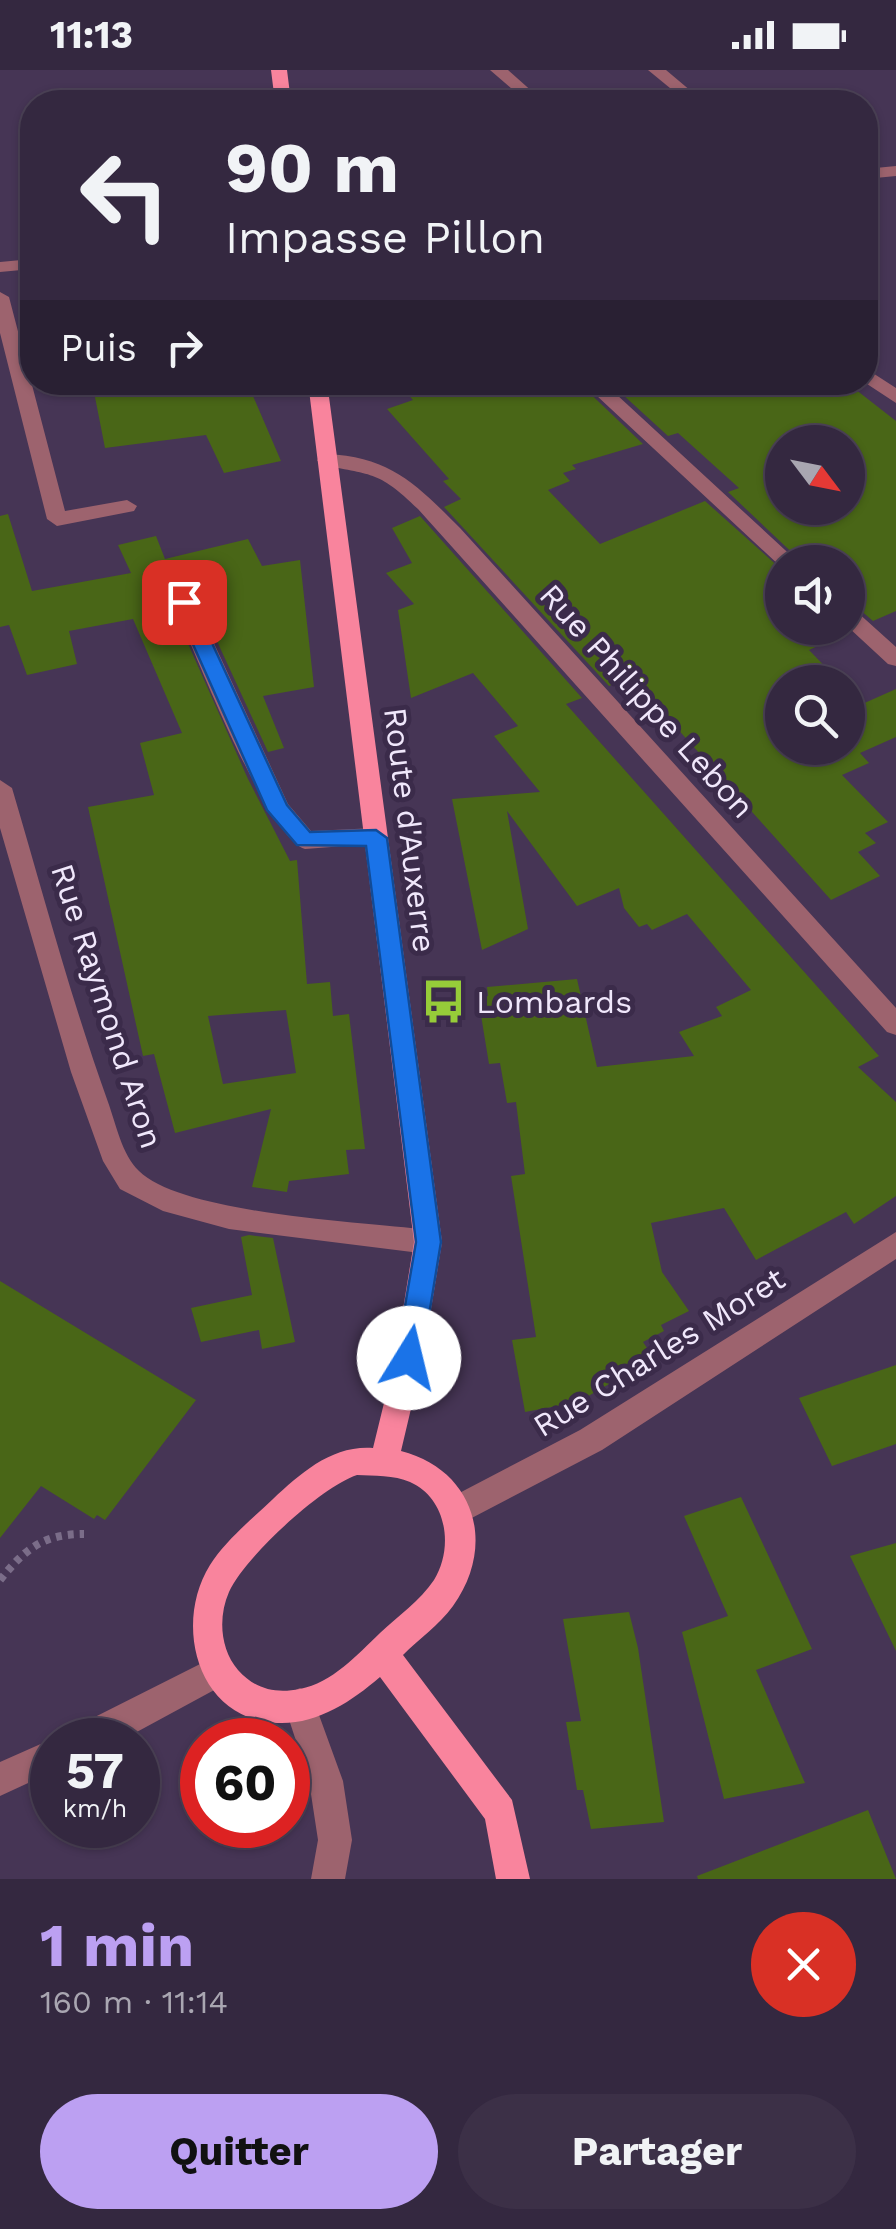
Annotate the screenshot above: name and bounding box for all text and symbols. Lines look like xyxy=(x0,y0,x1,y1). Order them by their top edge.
text: 11:13 xyxy=(50,13,133,57)
text: 90 m xyxy=(225,127,399,209)
icon: left xyxy=(60,130,190,260)
text: Impasse Pillon xyxy=(225,211,545,264)
icon: right xyxy=(157,320,212,375)
text: Puis xyxy=(60,326,137,370)
north arrow xyxy=(765,425,865,525)
map controls xyxy=(765,425,865,765)
button: sound xyxy=(765,545,865,645)
pin xyxy=(142,560,227,645)
icon: arrive xyxy=(157,575,212,630)
street label: Rue Philippe Lebon xyxy=(532,576,762,826)
button: search xyxy=(765,665,865,765)
street label: Route d'Auxerre xyxy=(376,705,444,955)
street label: Rue Raymond Aron xyxy=(43,859,171,1153)
bus stop icon: Lombards xyxy=(419,978,467,1026)
place label: Lombards xyxy=(476,983,632,1021)
street label: Rue Charles Moret xyxy=(526,1259,792,1445)
position arrow xyxy=(357,1306,461,1410)
speed limit sign: 60 xyxy=(180,1718,310,1848)
text: 57 xyxy=(66,1741,124,1800)
text: km/h xyxy=(63,1794,127,1823)
text: 1 min xyxy=(40,1910,194,1981)
button: close xyxy=(751,1912,856,2017)
text: 160 m · 11:14 xyxy=(40,1983,228,2021)
button: Quitter xyxy=(40,2094,438,2209)
button: Partager xyxy=(458,2094,856,2209)

